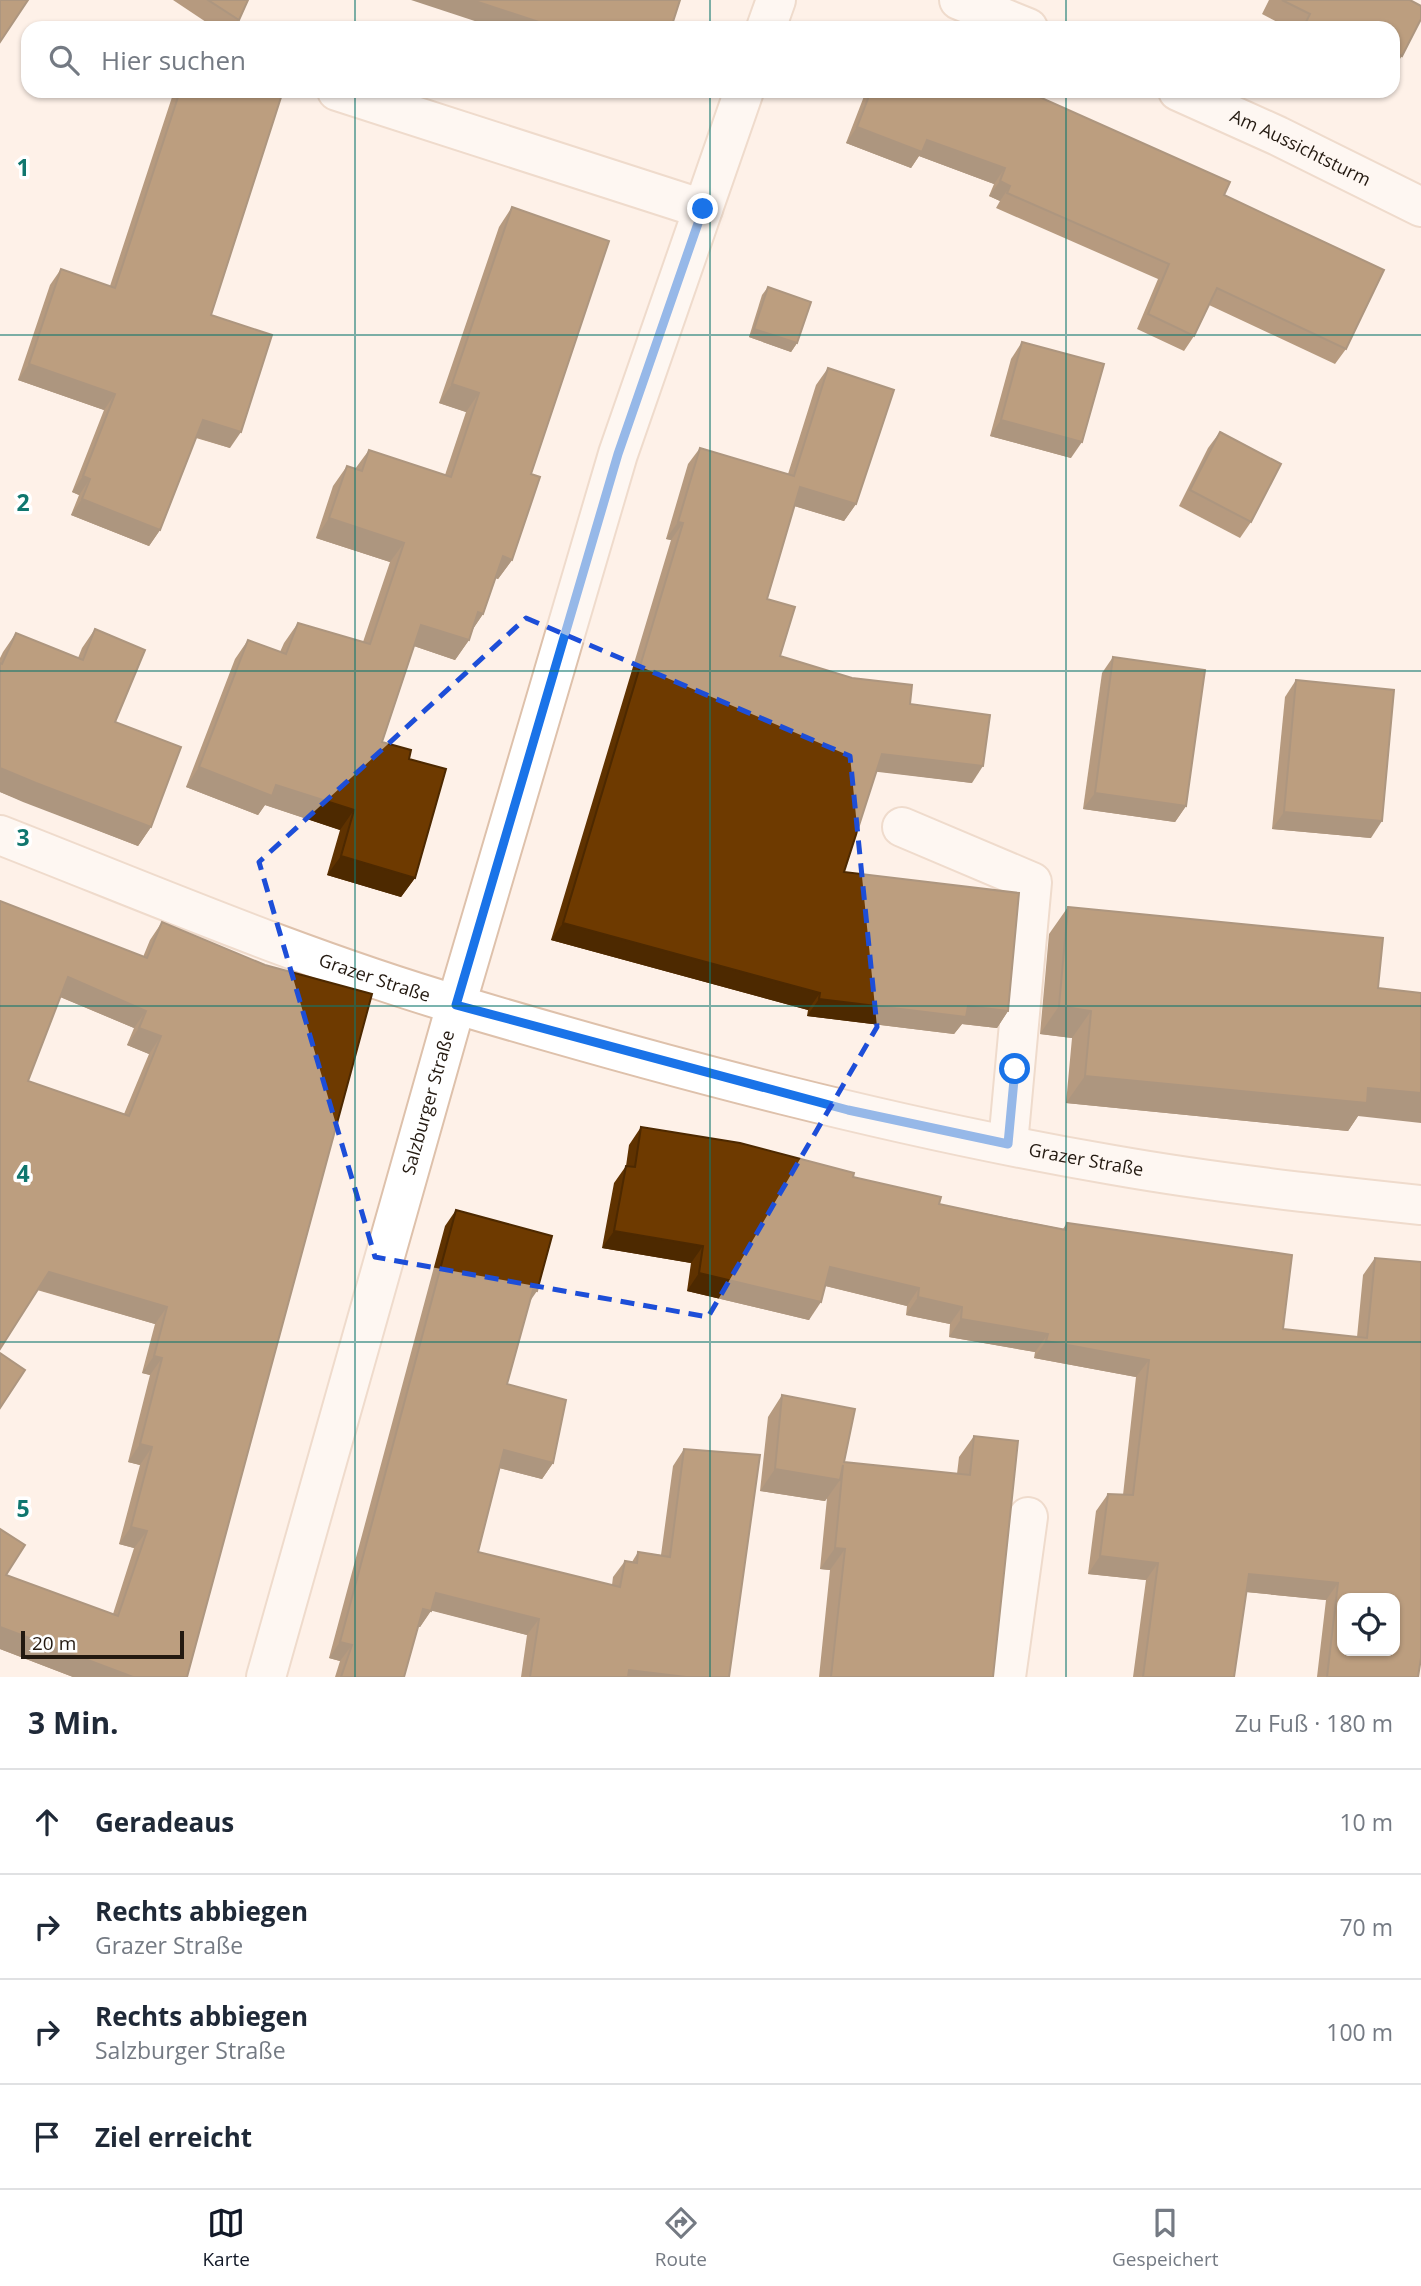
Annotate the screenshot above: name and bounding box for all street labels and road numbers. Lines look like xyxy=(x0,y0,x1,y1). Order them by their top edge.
street label: Am Aussichtsturm xyxy=(1227,103,1375,191)
street label: Grazer Straße xyxy=(316,947,433,1007)
street label: Salzburger Straße xyxy=(396,1027,459,1177)
street label: Grazer Straße xyxy=(1027,1137,1145,1181)

